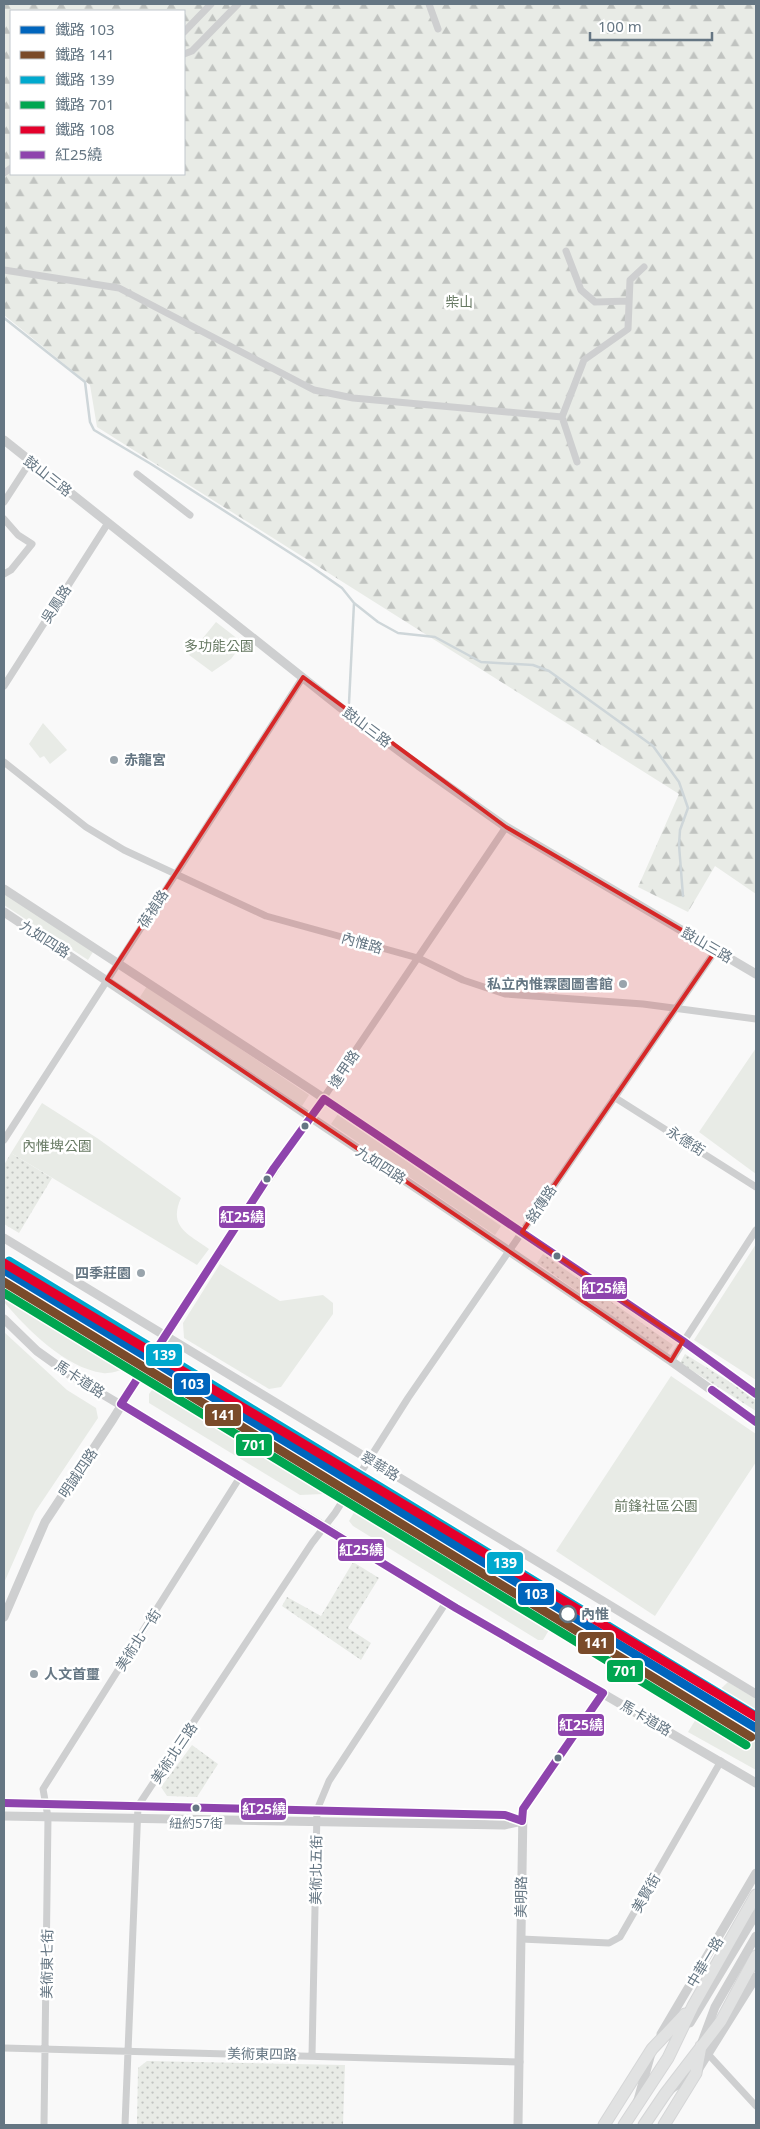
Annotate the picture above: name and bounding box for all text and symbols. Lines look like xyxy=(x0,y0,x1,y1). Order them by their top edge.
legend xyxy=(10,10,185,175)
scale bar xyxy=(590,10,712,42)
text: 100 m xyxy=(598,16,642,36)
text: 鐵路 103 xyxy=(55,19,115,39)
text: 鐵路 141 xyxy=(55,44,115,64)
text: 鐵路 139 xyxy=(55,69,115,89)
text: 鐵路 701 xyxy=(55,94,115,114)
text: 鐵路 108 xyxy=(55,119,115,139)
text: 紅25繞 xyxy=(55,144,102,164)
park label: 柴山 xyxy=(445,292,473,311)
street label: 鼓山三路 xyxy=(20,451,76,500)
street label: 吳鳳路 xyxy=(36,581,75,627)
park label: 多功能公園 xyxy=(184,636,254,655)
street label: 鼓山三路 xyxy=(339,702,395,751)
place label: 赤龍宮 xyxy=(124,750,166,769)
marker: 赤龍宮 xyxy=(108,754,120,766)
street label: 葆禎路 xyxy=(133,886,172,932)
street label: 九如四路 xyxy=(17,915,74,962)
street label: 鼓山三路 xyxy=(678,922,736,967)
street label: 內惟路 xyxy=(339,928,385,957)
place label: 私立內惟霖園圖書館 xyxy=(487,974,613,993)
marker: 私立內惟霖園圖書館 xyxy=(617,978,629,990)
street label: 逢甲路 xyxy=(324,1046,363,1091)
unlabelled marker xyxy=(300,1121,310,1131)
street label: 永德街 xyxy=(663,1121,709,1160)
park label: 內惟埤公園 xyxy=(22,1136,92,1155)
street label: 九如四路 xyxy=(353,1141,410,1188)
unlabelled marker xyxy=(262,1174,272,1184)
street label: 銘傳路 xyxy=(521,1181,560,1226)
line badge: 紅25繞 xyxy=(218,1205,266,1229)
text: 紅25繞 xyxy=(220,1207,264,1226)
unlabelled marker xyxy=(552,1251,562,1261)
place label: 四季莊園 xyxy=(75,1263,131,1282)
marker: 四季莊園 xyxy=(135,1267,147,1279)
line badge: 紅25繞 xyxy=(581,1276,628,1300)
text: 紅25繞 xyxy=(582,1278,626,1297)
line badge: 139 xyxy=(145,1343,183,1367)
text: 139 xyxy=(152,1345,176,1364)
street label: 馬卡道路 xyxy=(52,1355,109,1402)
line badge: 103 xyxy=(173,1372,211,1396)
text: 103 xyxy=(180,1374,204,1393)
line badge: 141 xyxy=(204,1403,242,1427)
text: 141 xyxy=(211,1405,235,1424)
line badge: 701 xyxy=(235,1433,273,1457)
text: 701 xyxy=(242,1435,266,1454)
street label: 明誠四路 xyxy=(54,1444,101,1501)
street label: 翠華路 xyxy=(357,1447,403,1485)
park label: 前鋒社區公園 xyxy=(614,1496,698,1515)
line badge: 紅25繞 xyxy=(337,1538,385,1562)
text: 紅25繞 xyxy=(339,1540,383,1559)
line badge: 139 xyxy=(486,1551,524,1575)
text: 139 xyxy=(493,1553,517,1572)
line badge: 103 xyxy=(517,1582,555,1606)
text: 103 xyxy=(524,1584,548,1603)
place label: 內惟 xyxy=(581,1604,609,1623)
street label: 美術北一街 xyxy=(111,1605,165,1674)
marker: 內惟 xyxy=(559,1605,577,1623)
line badge: 141 xyxy=(577,1631,615,1655)
text: 141 xyxy=(584,1633,608,1652)
line badge: 701 xyxy=(606,1659,644,1683)
text: 701 xyxy=(613,1661,637,1680)
place label: 人文首璽 xyxy=(44,1664,100,1683)
marker: 人文首璽 xyxy=(28,1668,40,1680)
street label: 馬卡道路 xyxy=(617,1695,675,1740)
line badge: 紅25繞 xyxy=(557,1713,605,1737)
text: 紅25繞 xyxy=(559,1715,603,1734)
street label: 美術北三路 xyxy=(146,1718,201,1787)
unlabelled marker xyxy=(553,1753,563,1763)
line badge: 紅25繞 xyxy=(240,1797,287,1821)
text: 紅25繞 xyxy=(242,1799,286,1818)
marker: 紐約57街 xyxy=(191,1803,201,1813)
place label: 紐約57街 xyxy=(169,1814,223,1832)
street label: 美術北五街 xyxy=(305,1835,326,1905)
street label: 美賢街 xyxy=(627,1870,664,1916)
street label: 美明路 xyxy=(511,1876,530,1918)
street label: 美術東七街 xyxy=(36,1929,57,1999)
street label: 中華一路 xyxy=(682,1933,727,1991)
street label: 美術東四路 xyxy=(227,2043,297,2064)

